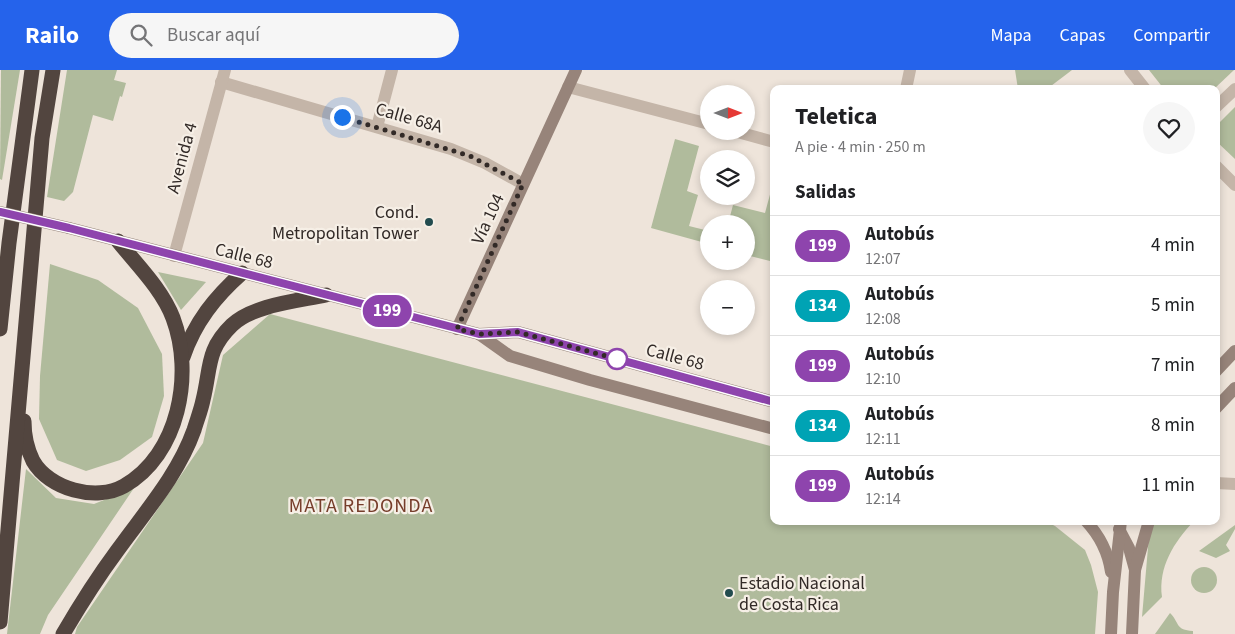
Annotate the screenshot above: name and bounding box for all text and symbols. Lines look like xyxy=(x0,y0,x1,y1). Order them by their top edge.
search box xyxy=(109,13,459,58)
text: Railo xyxy=(25,18,79,53)
icon: search xyxy=(127,21,155,49)
text: Buscar aquí xyxy=(167,22,260,49)
text: Mapa xyxy=(991,23,1032,48)
text: Capas xyxy=(1060,23,1105,48)
text: Compartir xyxy=(1133,23,1210,48)
north arrow xyxy=(700,85,755,140)
map controls xyxy=(700,85,755,335)
street label: Calle 68A xyxy=(373,97,446,140)
text: Teletica xyxy=(795,99,877,134)
button: heart xyxy=(1143,102,1195,154)
your location xyxy=(330,105,355,130)
street label: Avenida 4 xyxy=(161,120,204,196)
text: A pie · 4 min · 250 m xyxy=(795,136,926,158)
button: layers xyxy=(700,150,755,205)
text: Salidas xyxy=(795,179,856,206)
street label: Vía 104 xyxy=(465,189,511,248)
place label: Cond. Metropolitan Tower xyxy=(272,200,420,246)
button: + xyxy=(700,215,755,270)
marker: Cond. Metropolitan Tower xyxy=(423,216,435,228)
text: Autobús xyxy=(865,221,934,248)
text: 4 min xyxy=(1151,232,1195,259)
text: 199 xyxy=(808,233,837,258)
street label: Calle 68 xyxy=(212,237,276,275)
text: 12:07 xyxy=(865,248,901,270)
button: − xyxy=(700,280,755,335)
text: Autobús xyxy=(865,281,934,308)
text: 5 min xyxy=(1151,292,1195,319)
text: 134 xyxy=(808,293,837,318)
line badge: 199 xyxy=(358,295,416,327)
text: 199 xyxy=(373,298,401,323)
text: 12:08 xyxy=(865,308,901,330)
street label: Calle 68 xyxy=(643,337,707,377)
text: Autobús xyxy=(865,341,934,368)
unlabelled marker xyxy=(606,348,628,370)
text: 7 min xyxy=(1151,352,1195,379)
text: 199 xyxy=(808,353,837,378)
text: 12:10 xyxy=(865,368,901,390)
text: Autobús xyxy=(865,401,934,428)
text: 8 min xyxy=(1151,412,1195,439)
text: 134 xyxy=(808,413,837,438)
text: 12:11 xyxy=(865,428,901,450)
text: Autobús xyxy=(865,461,934,488)
text: 11 min xyxy=(1141,472,1195,499)
text: 199 xyxy=(808,473,837,498)
text: 12:14 xyxy=(865,488,901,510)
district label: MATA REDONDA xyxy=(289,492,433,520)
place label: Estadio Nacional de Costa Rica xyxy=(739,571,865,617)
marker: Estadio Nacional de Costa Rica xyxy=(723,587,735,599)

